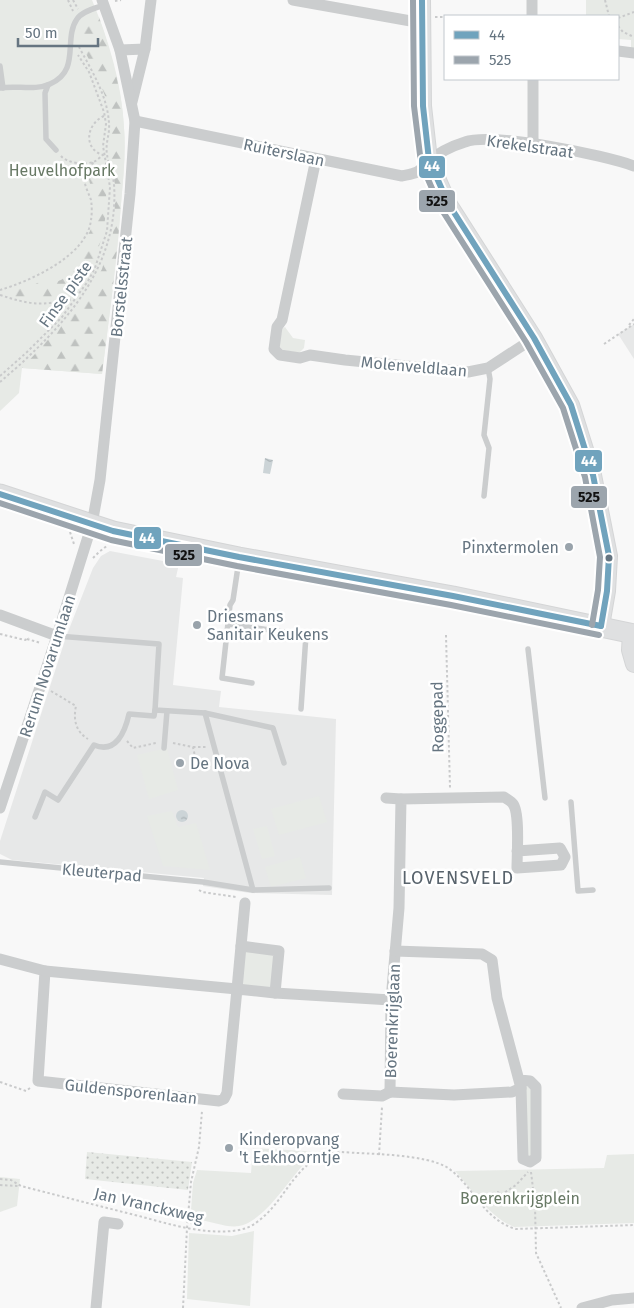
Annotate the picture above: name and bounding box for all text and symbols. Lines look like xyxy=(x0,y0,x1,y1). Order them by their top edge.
scale bar xyxy=(18,15,98,47)
legend xyxy=(444,15,619,80)
text: 50 m xyxy=(25,24,58,42)
text: 44 xyxy=(489,26,505,44)
text: 525 xyxy=(489,51,511,69)
street label: Krekelstraat xyxy=(485,131,575,162)
street label: Ruiterslaan xyxy=(242,135,326,170)
line badge: 44 xyxy=(418,155,446,179)
text: 44 xyxy=(424,158,440,175)
park label: Heuvelhofpark xyxy=(9,161,116,180)
line badge: 525 xyxy=(418,189,456,213)
text: 525 xyxy=(426,193,449,210)
street label: Borstelsstraat xyxy=(107,236,136,338)
street label: Finse piste xyxy=(35,257,96,331)
street label: Molenveldlaan xyxy=(360,352,468,381)
line badge: 44 xyxy=(574,449,603,473)
text: 44 xyxy=(581,453,597,470)
line badge: 525 xyxy=(570,485,608,509)
text: 525 xyxy=(578,489,601,506)
line badge: 44 xyxy=(133,526,162,550)
text: 44 xyxy=(139,530,155,547)
place label: Pinxtermolen xyxy=(462,538,559,557)
marker: Pinxtermolen xyxy=(563,541,575,553)
line badge: 525 xyxy=(164,543,203,567)
text: 525 xyxy=(173,547,196,564)
unlabelled marker xyxy=(604,553,614,563)
street label: Rerum Novarumlaan xyxy=(15,593,79,740)
place label: Driesmans Sanitair Keukens xyxy=(207,607,328,644)
marker: Driesmans Sanitair Keukens xyxy=(191,619,203,631)
street label: Roggepad xyxy=(427,681,448,753)
place label: De Nova xyxy=(190,754,250,773)
marker: De Nova xyxy=(174,757,186,769)
street label: Kleuterpad xyxy=(61,860,143,885)
district label: LOVENSVELD xyxy=(402,867,514,889)
street label: Boerenkrijglaan xyxy=(381,963,404,1079)
street label: Guldensporenlaan xyxy=(64,1075,198,1108)
place label: Kinderopvang 't Eekhoorntje xyxy=(239,1130,340,1167)
marker: Kinderopvang 't Eekhoorntje xyxy=(223,1142,235,1154)
street label: Jan Vranckxweg xyxy=(92,1184,206,1227)
park label: Boerenkrijgplein xyxy=(460,1189,580,1208)

